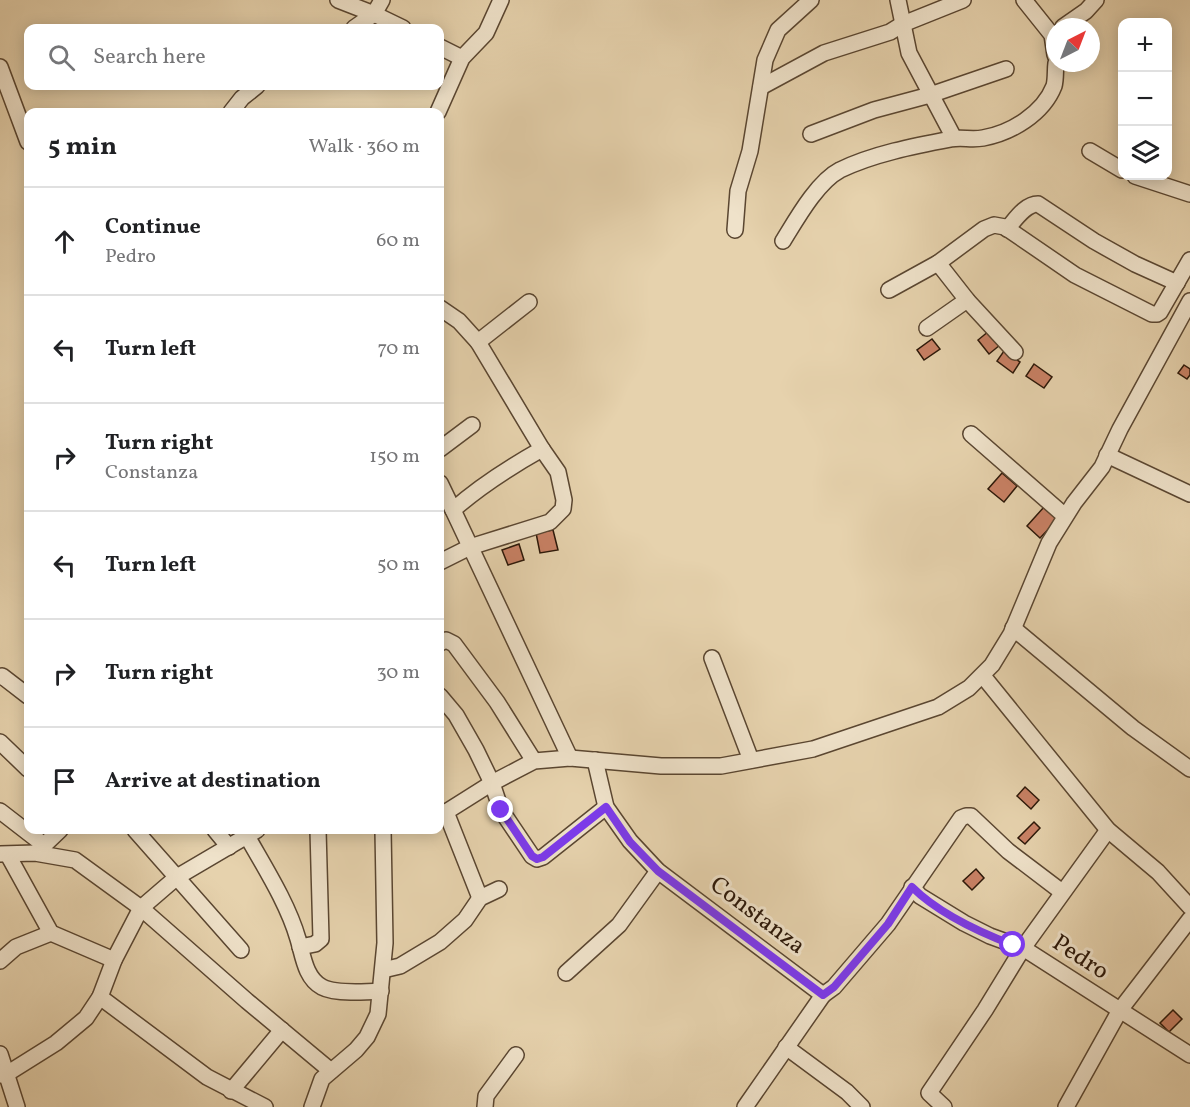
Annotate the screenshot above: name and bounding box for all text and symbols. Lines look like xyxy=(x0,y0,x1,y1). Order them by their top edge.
north arrow xyxy=(1046,18,1100,72)
map controls xyxy=(1118,18,1172,180)
button: + xyxy=(1118,18,1172,72)
search box xyxy=(24,24,444,90)
icon: search xyxy=(45,41,78,74)
text: Search here xyxy=(93,42,206,73)
button: − xyxy=(1118,72,1172,126)
button: layers xyxy=(1118,126,1172,180)
text: 5 min xyxy=(48,129,117,165)
text: Walk · 360 m xyxy=(308,133,420,161)
text: Continue xyxy=(105,212,201,243)
icon: ahead xyxy=(48,225,81,258)
text: 60 m xyxy=(376,227,420,255)
text: Pedro xyxy=(105,243,156,271)
icon: left xyxy=(48,333,81,366)
text: Turn left xyxy=(105,334,196,365)
text: 70 m xyxy=(377,335,420,363)
text: Turn right xyxy=(105,428,213,459)
icon: right xyxy=(48,441,81,474)
text: 150 m xyxy=(369,443,420,471)
text: Constanza xyxy=(105,459,198,487)
icon: left xyxy=(48,549,81,582)
text: Turn left xyxy=(105,550,196,581)
text: 50 m xyxy=(377,551,420,579)
icon: right xyxy=(48,657,81,690)
text: Turn right xyxy=(105,658,213,689)
text: 30 m xyxy=(376,659,420,687)
icon: arrive xyxy=(48,765,81,798)
text: Arrive at destination xyxy=(105,766,321,797)
route end xyxy=(487,796,513,822)
street label: Constanza xyxy=(702,869,812,963)
street label: Pedro xyxy=(1045,927,1115,989)
route start xyxy=(999,931,1025,957)

